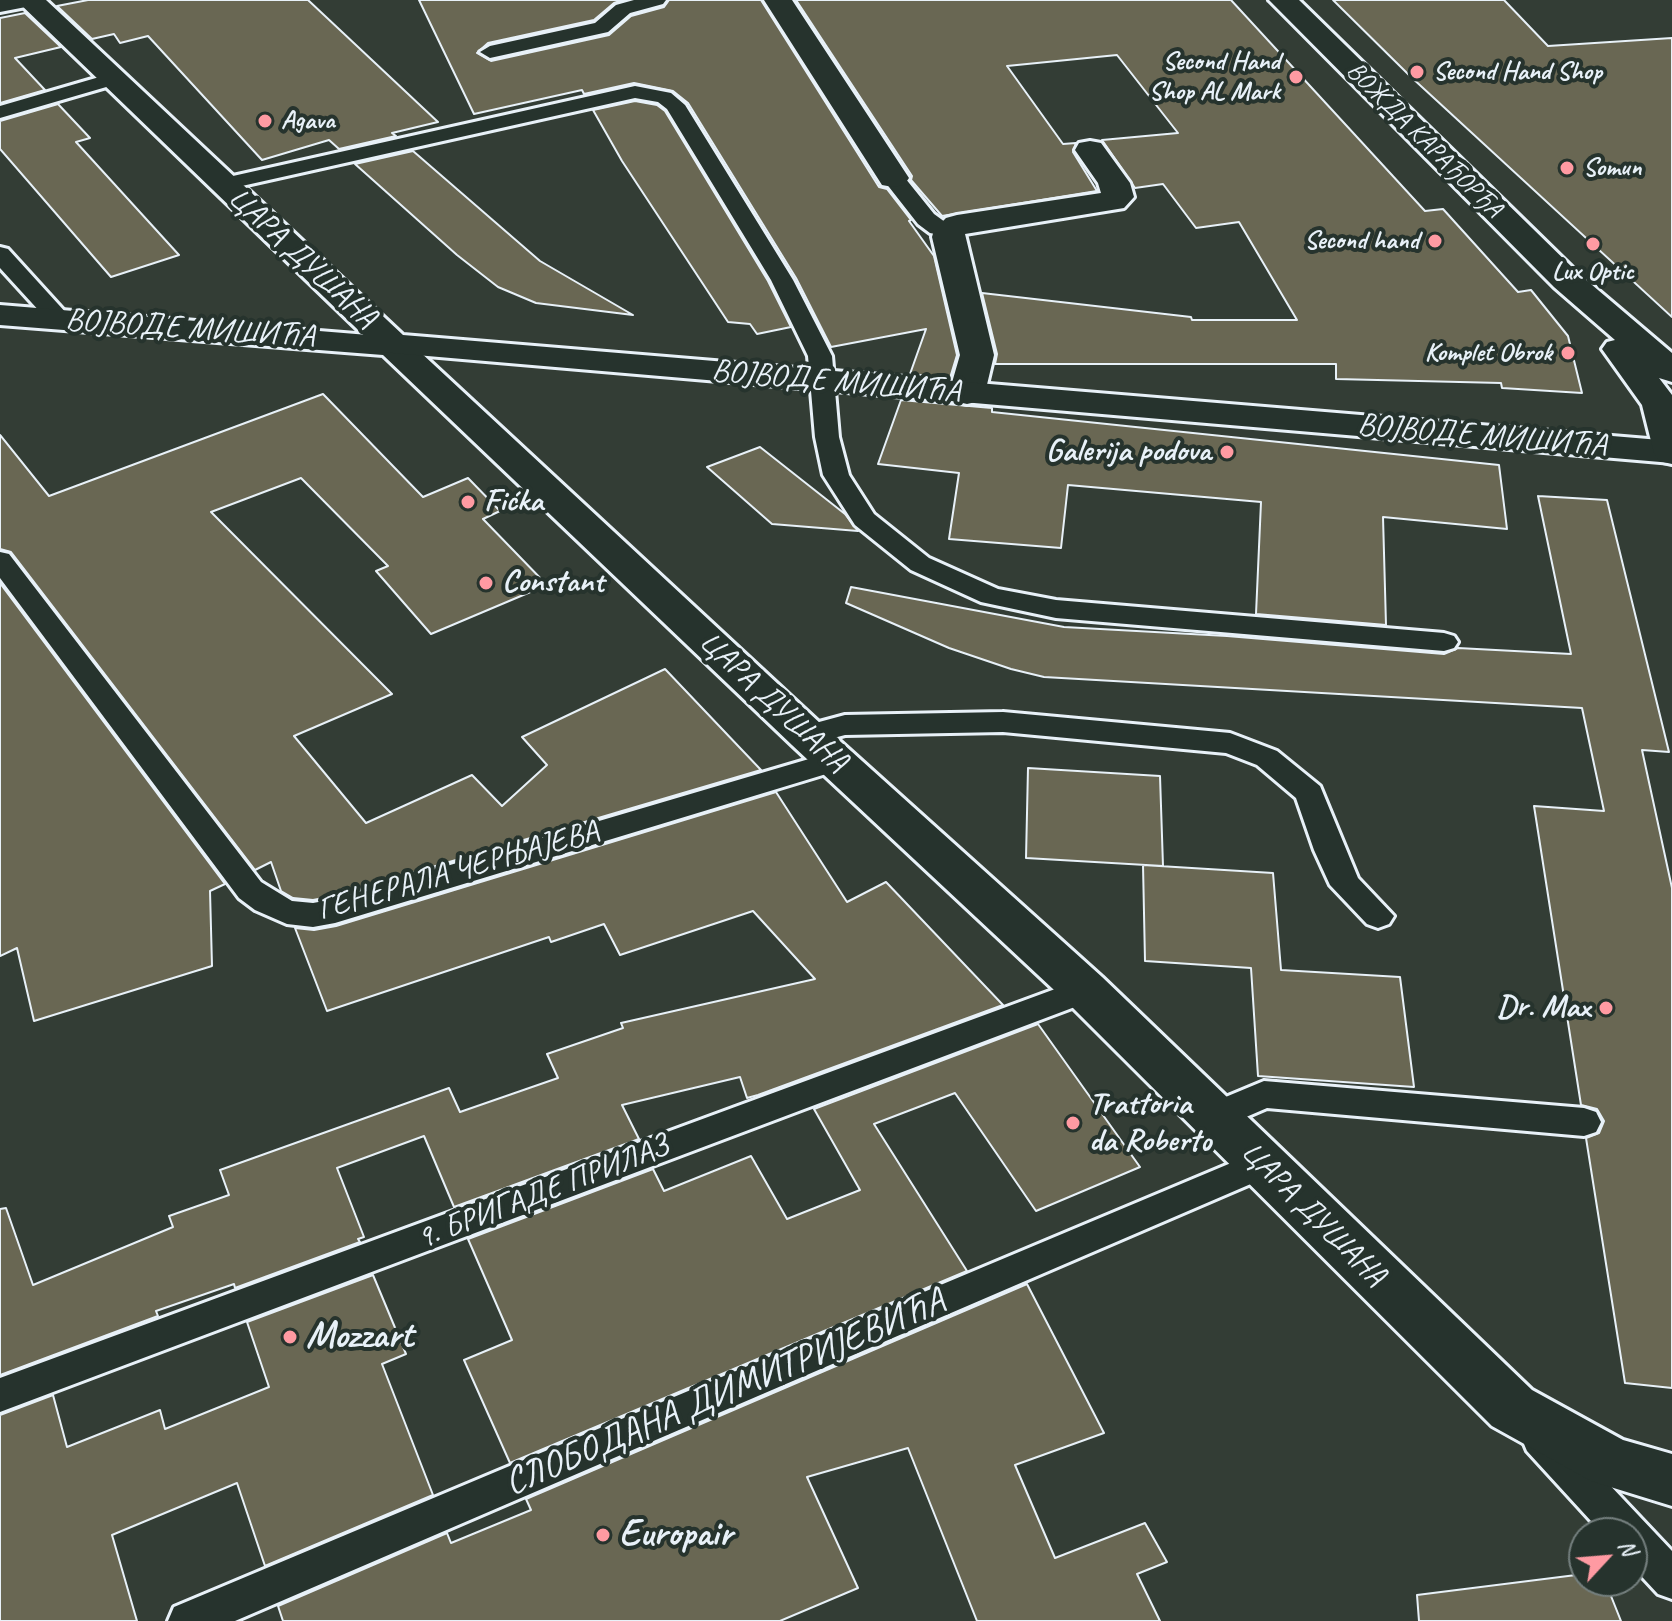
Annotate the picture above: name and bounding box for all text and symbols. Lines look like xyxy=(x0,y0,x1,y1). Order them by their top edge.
place label: Second Hand Shop AL Mark xyxy=(1149,46,1280,108)
street label: ВОЖДА КАРАЂОРЂА xyxy=(1340,56,1508,224)
place label: Second Hand Shop xyxy=(1433,56,1602,88)
marker: Second Hand Shop xyxy=(1408,63,1426,81)
marker: Second Hand Shop AL Mark xyxy=(1287,68,1305,86)
place label: Agava xyxy=(281,105,335,137)
marker: Agava xyxy=(256,112,274,130)
place label: Somun xyxy=(1583,152,1641,184)
marker: Somun xyxy=(1558,159,1576,177)
street label: ЦАРА ДУШАНА xyxy=(219,179,385,337)
place label: Second hand xyxy=(1304,225,1419,257)
marker: Second hand xyxy=(1426,232,1444,250)
marker: Lux Optic xyxy=(1584,235,1602,253)
place label: Lux Optic xyxy=(1552,256,1634,288)
street label: ВОЈВОДЕ МИШИЋА xyxy=(64,301,316,357)
place label: Komplet Obrok xyxy=(1425,337,1552,369)
marker: Komplet Obrok xyxy=(1559,344,1577,362)
street label: ВОЈВОДЕ МИШИЋА xyxy=(710,352,962,412)
street label: ВОЈВОДЕ МИШИЋА xyxy=(1356,406,1608,466)
place label: Galerija podova xyxy=(1046,433,1211,471)
marker: Galerija podova xyxy=(1218,443,1236,461)
place label: Fićka xyxy=(484,483,543,521)
marker: Fićka xyxy=(459,493,477,511)
place label: Constant xyxy=(502,564,604,602)
marker: Constant xyxy=(477,574,495,592)
street label: ЦАРА ДУШАНА xyxy=(690,623,856,781)
street label: ГЕНЕРАЛА ЧЕРЊАЈЕВА xyxy=(313,813,603,929)
place label: Dr. Max xyxy=(1497,989,1590,1027)
marker: Dr. Max xyxy=(1597,999,1615,1017)
place label: Trattoria da Roberto xyxy=(1089,1086,1211,1161)
marker: Trattoria da Roberto xyxy=(1064,1114,1082,1132)
street label: 9. БРИГАДЕ ПРИЛАЗ xyxy=(412,1127,674,1259)
street label: ЦАРА ДУШАНА xyxy=(1232,1133,1394,1295)
street label: СЛОБОДАНА ДИМИТРИЈЕВИЋА xyxy=(498,1279,952,1507)
place label: Mozzart xyxy=(306,1314,413,1360)
marker: Mozzart xyxy=(281,1328,299,1346)
place label: Europair xyxy=(619,1512,732,1558)
north arrow xyxy=(1568,1517,1648,1597)
marker: Europair xyxy=(594,1526,612,1544)
text: N xyxy=(1612,1535,1643,1560)

